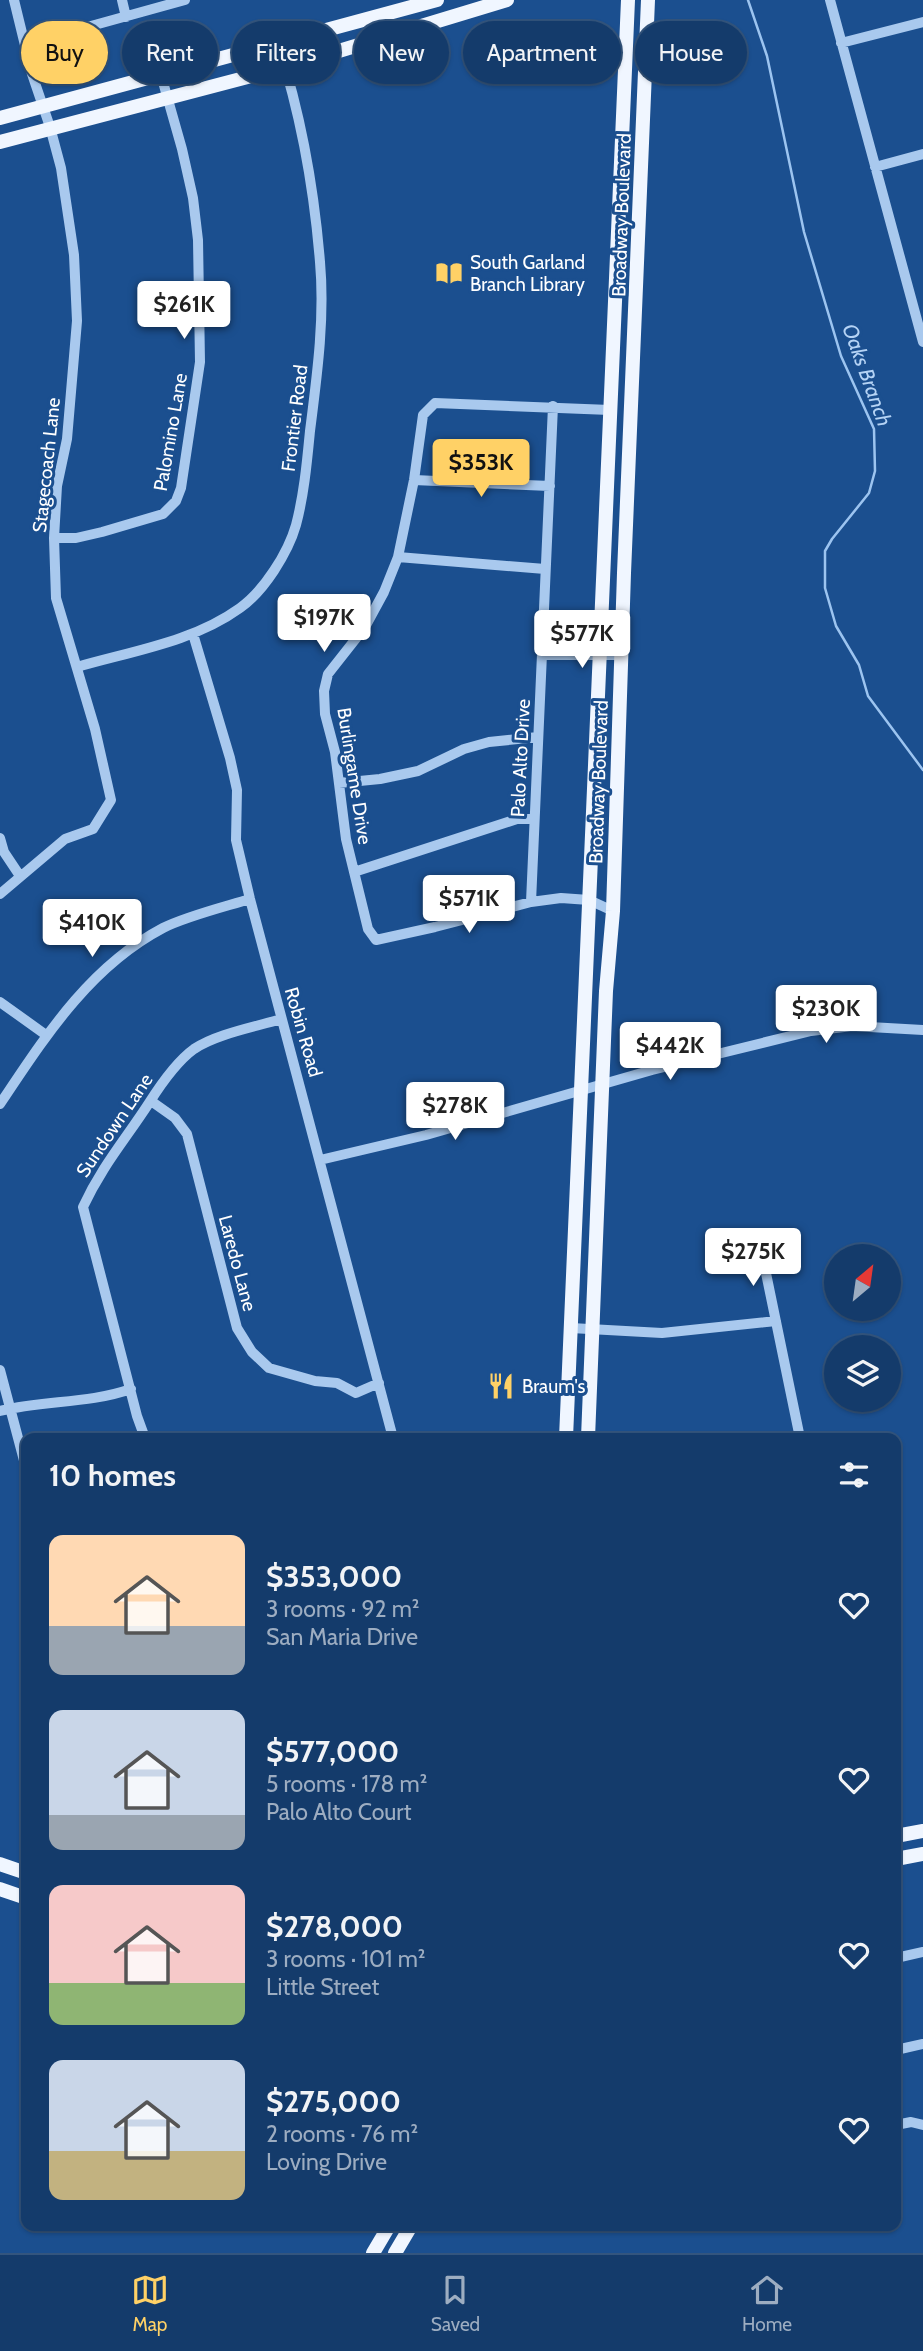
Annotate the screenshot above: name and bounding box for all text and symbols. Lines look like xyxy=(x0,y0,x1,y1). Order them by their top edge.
chip: Buy xyxy=(21,21,108,84)
chip: Rent xyxy=(122,21,218,84)
chip: Filters xyxy=(232,21,340,84)
chip: New xyxy=(354,21,449,84)
chip: Apartment xyxy=(463,21,621,84)
chip: House xyxy=(635,21,747,84)
street label: Broadway Boulevard xyxy=(607,133,636,297)
place label: South Garland Branch Library xyxy=(470,251,585,296)
library icon: South Garland Branch Library xyxy=(434,258,464,288)
pin: $261K xyxy=(135,282,233,341)
text: $261K xyxy=(153,290,215,318)
water label: Oaks Branch xyxy=(837,320,898,429)
street label: Frontier Road xyxy=(277,363,312,473)
street label: Palomino Lane xyxy=(149,371,192,493)
street label: Stagecoach Lane xyxy=(28,396,65,534)
pin: $353K xyxy=(432,440,530,499)
text: $353K xyxy=(449,448,513,476)
pin: $197K xyxy=(275,594,373,654)
text: $197K xyxy=(294,603,354,631)
pin: $577K xyxy=(533,610,631,670)
text: $577K xyxy=(550,619,614,647)
street label: Palo Alto Drive xyxy=(506,698,535,818)
street label: Broadway Boulevard xyxy=(584,700,613,864)
street label: Burlingame Drive xyxy=(332,706,377,846)
pin: $571K xyxy=(420,876,518,935)
text: $571K xyxy=(439,884,499,912)
pin: $410K xyxy=(43,900,141,959)
text: $410K xyxy=(59,908,125,936)
street label: Robin Road xyxy=(280,985,327,1080)
pin: $230K xyxy=(777,986,875,1045)
text: $230K xyxy=(792,994,860,1022)
pin: $442K xyxy=(621,1023,719,1082)
text: $442K xyxy=(636,1031,704,1059)
street label: Sundown Lane xyxy=(71,1069,158,1182)
pin: $278K xyxy=(406,1082,504,1142)
text: $278K xyxy=(422,1091,488,1119)
street label: Laredo Lane xyxy=(214,1213,261,1314)
pin: $275K xyxy=(704,1228,802,1288)
text: $275K xyxy=(721,1237,785,1265)
north arrow xyxy=(824,1244,901,1321)
map controls xyxy=(824,1244,901,1412)
button: layers xyxy=(824,1335,901,1412)
restaurant icon: Braum's xyxy=(486,1371,516,1401)
place label: Braum's xyxy=(522,1375,586,1398)
icon: filters xyxy=(835,1456,873,1494)
text: 10 homes xyxy=(49,1457,176,1494)
text: $353,000 xyxy=(266,1558,402,1595)
icon: home xyxy=(105,1563,189,1647)
icon: heart xyxy=(835,1586,873,1624)
text: 3 rooms · 92 m² xyxy=(266,1595,420,1623)
text: San Maria Drive xyxy=(266,1623,418,1651)
text: $577,000 xyxy=(266,1733,399,1770)
icon: home xyxy=(105,1738,189,1822)
icon: heart xyxy=(835,1761,873,1799)
text: 5 rooms · 178 m² xyxy=(266,1770,427,1798)
text: Palo Alto Court xyxy=(266,1798,411,1826)
text: $278,000 xyxy=(266,1908,403,1945)
icon: home xyxy=(105,1913,189,1997)
icon: heart xyxy=(835,1936,873,1974)
text: 3 rooms · 101 m² xyxy=(266,1945,425,1973)
text: Little Street xyxy=(266,1973,379,2001)
text: $275,000 xyxy=(266,2083,401,2120)
icon: home xyxy=(105,2088,189,2172)
icon: heart xyxy=(835,2111,873,2149)
text: 2 rooms · 76 m² xyxy=(266,2120,418,2148)
text: Loving Drive xyxy=(266,2148,387,2176)
tab: Map xyxy=(131,2271,169,2336)
tab: Saved xyxy=(431,2271,480,2336)
tab: Home xyxy=(742,2271,792,2336)

